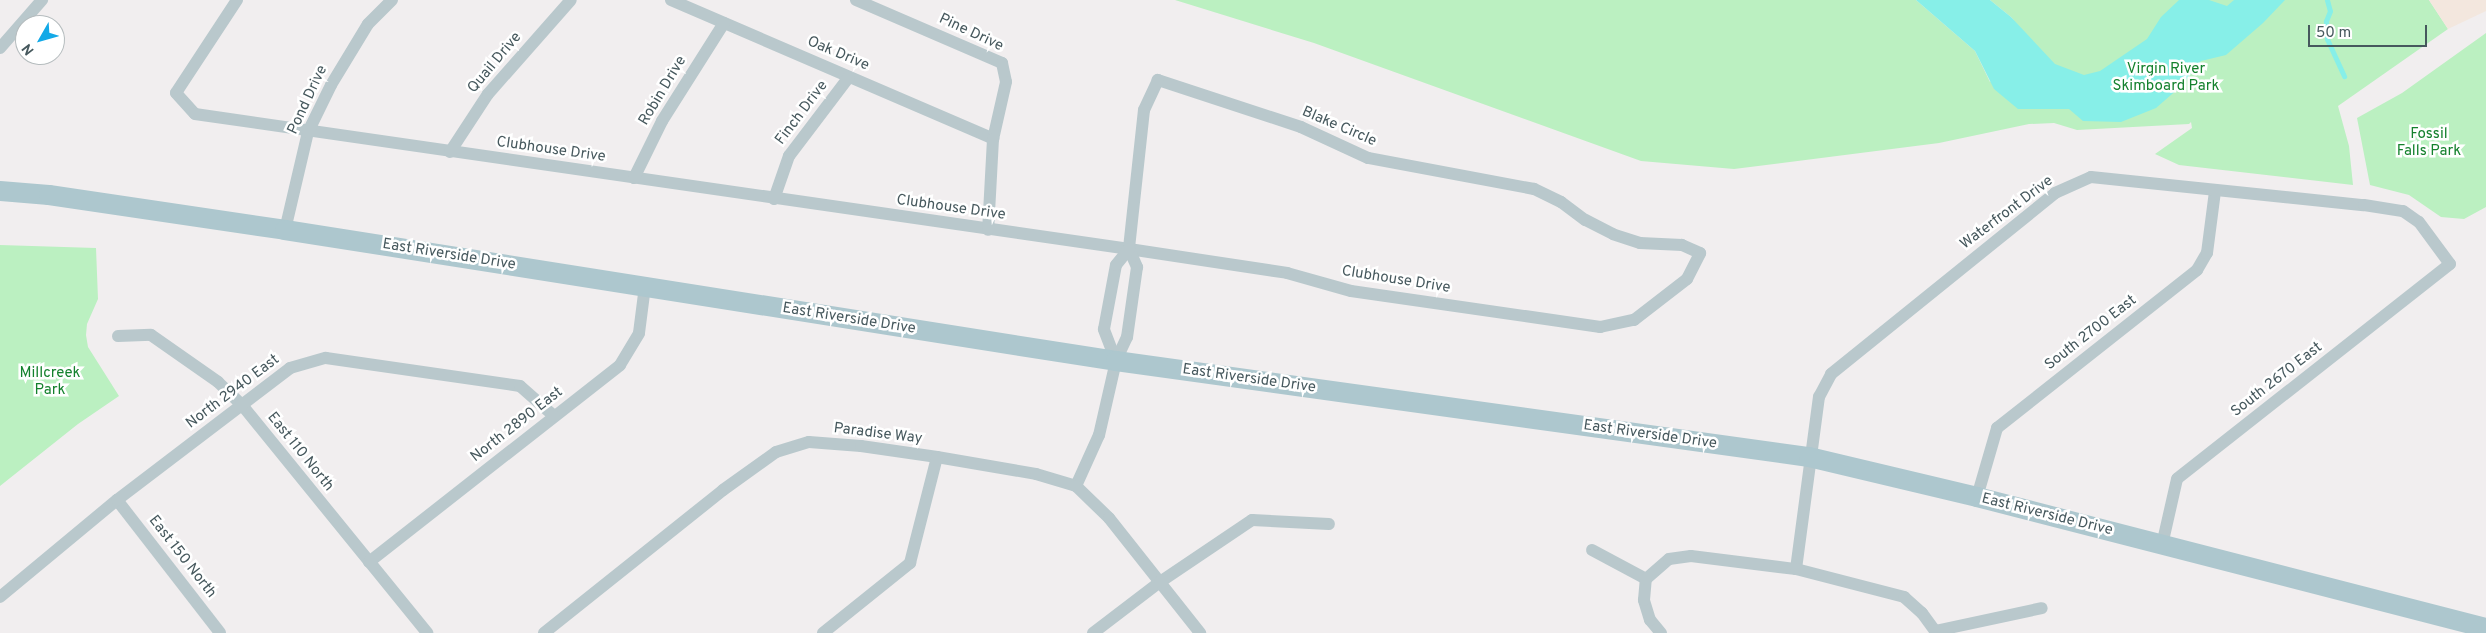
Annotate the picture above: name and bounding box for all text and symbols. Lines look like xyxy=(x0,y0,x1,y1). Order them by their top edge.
street label: Pine Drive xyxy=(936,10,1006,56)
north arrow xyxy=(15,15,65,65)
scale bar xyxy=(2311,15,2430,47)
text: 50 m xyxy=(2316,24,2351,43)
street label: Quail Drive xyxy=(464,29,526,97)
street label: Oak Drive xyxy=(804,33,872,75)
text: N xyxy=(19,40,38,58)
street label: Robin Drive xyxy=(635,53,691,129)
park label: Virgin River Skimboard Park xyxy=(2112,60,2220,95)
street label: Pond Drive xyxy=(284,63,332,137)
street label: Finch Drive xyxy=(772,77,832,149)
street label: Blake Circle xyxy=(1299,103,1379,151)
park label: Fossil Falls Park xyxy=(2397,125,2461,160)
street label: Clubhouse Drive xyxy=(495,133,607,167)
street label: Waterfront Drive xyxy=(1957,172,2057,254)
street label: Clubhouse Drive xyxy=(895,191,1007,225)
street label: East Riverside Drive xyxy=(381,236,517,274)
street label: Clubhouse Drive xyxy=(1340,263,1452,297)
street label: South 2700 East xyxy=(2042,292,2140,374)
street label: East Riverside Drive xyxy=(781,300,917,338)
street label: South 2670 East xyxy=(2228,339,2326,421)
street label: North 2940 East xyxy=(183,351,283,433)
street label: East Riverside Drive xyxy=(1181,361,1317,397)
park label: Millcreek Park xyxy=(19,364,81,399)
street label: North 2890 East xyxy=(467,384,567,466)
street label: East 110 North xyxy=(263,409,337,495)
street label: East Riverside Drive xyxy=(1582,417,1718,453)
street label: Paradise Way xyxy=(832,420,924,448)
street label: East Riverside Drive xyxy=(1980,490,2114,540)
street label: East 150 North xyxy=(144,512,220,602)

